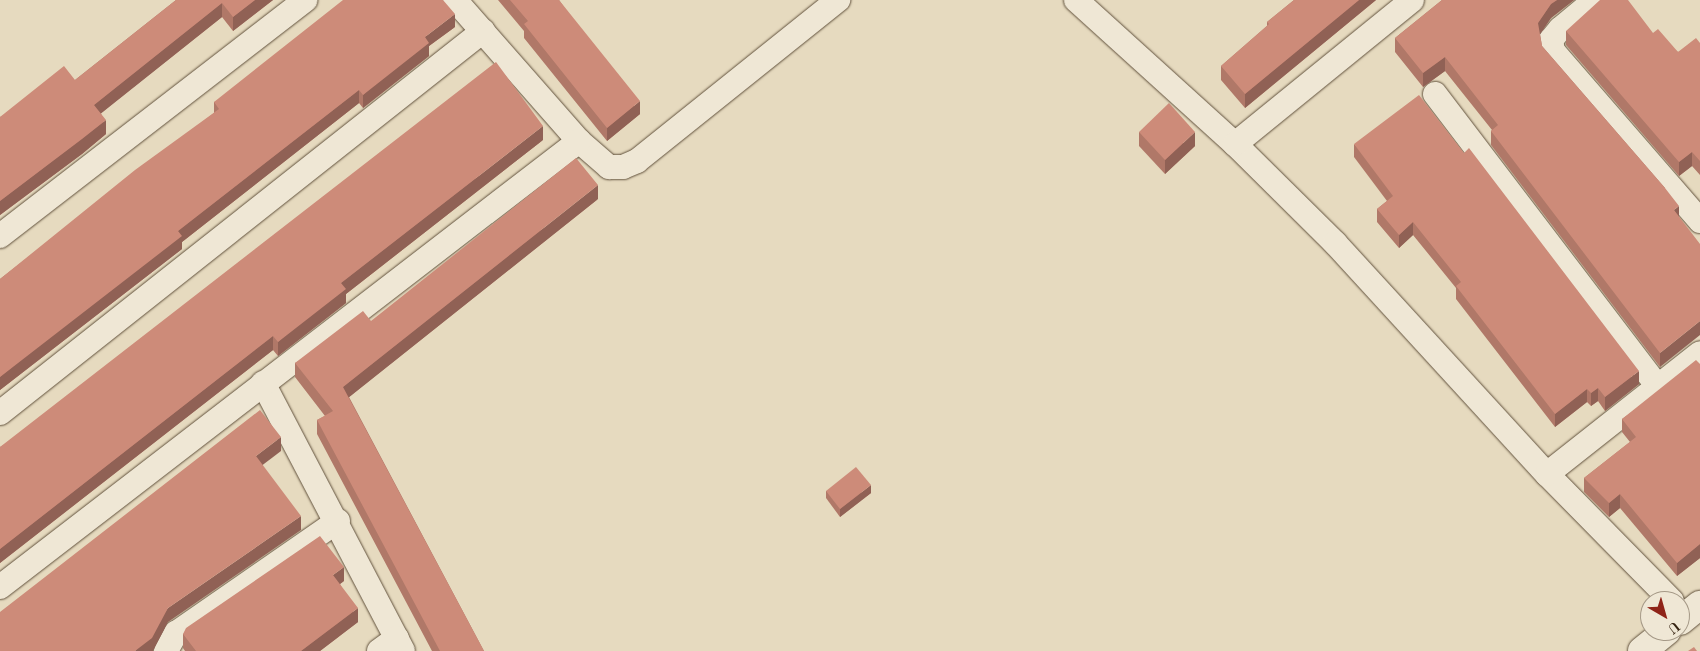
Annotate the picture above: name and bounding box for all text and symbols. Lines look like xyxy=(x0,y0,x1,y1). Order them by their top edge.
north arrow xyxy=(1640,591,1690,641)
text: U xyxy=(1665,618,1682,636)

